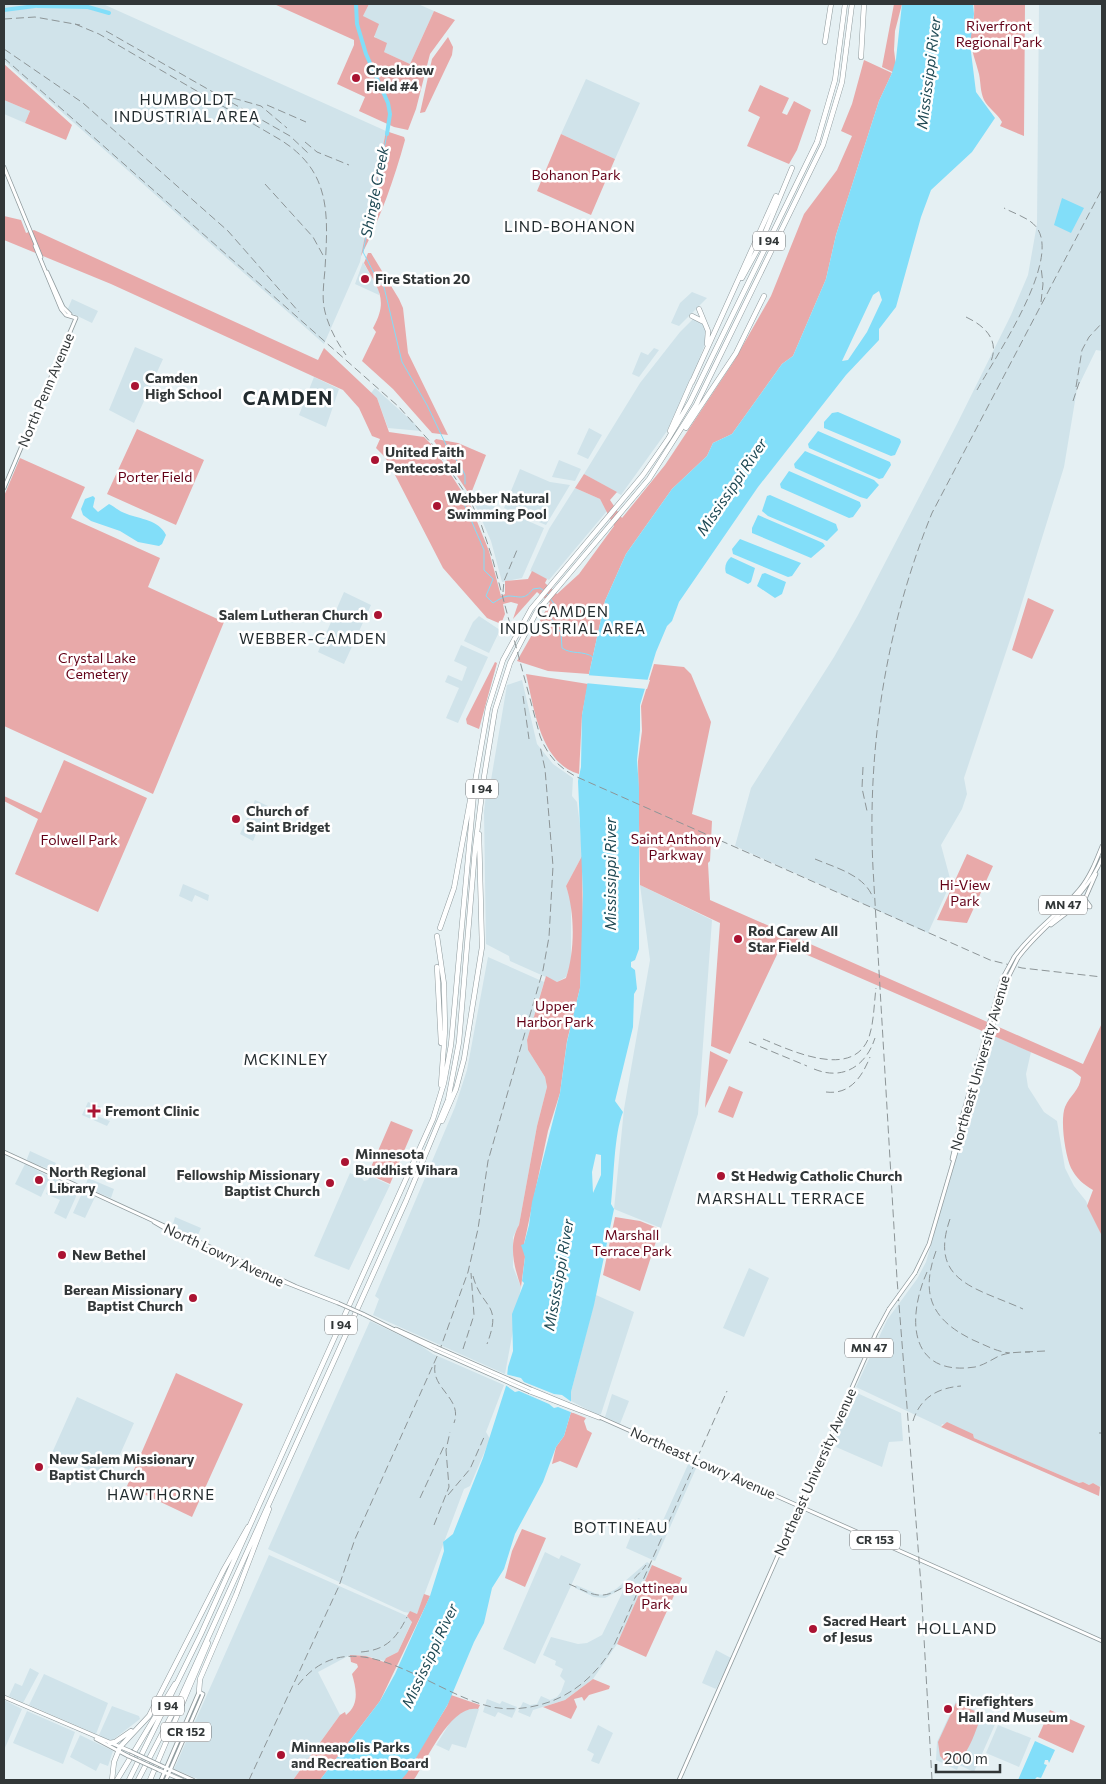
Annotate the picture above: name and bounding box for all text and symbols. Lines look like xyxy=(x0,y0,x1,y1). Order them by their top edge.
water label: Mississippi River xyxy=(912,15,944,130)
park label: Riverfront Regional Park xyxy=(956,17,1043,50)
place label: Creekview Field #4 xyxy=(366,61,435,94)
marker: Creekview Field #4 xyxy=(350,72,362,84)
district label: HUMBOLDT INDUSTRIAL AREA xyxy=(114,90,260,125)
water label: Shingle Creek xyxy=(356,144,392,239)
park label: Bohanon Park xyxy=(531,166,621,183)
district label: LIND-BOHANON xyxy=(504,217,636,235)
road number: I 94 xyxy=(753,232,785,250)
place label: Fire Station 20 xyxy=(375,270,470,287)
marker: Fire Station 20 xyxy=(359,273,371,285)
street label: North Penn Avenue xyxy=(14,330,77,449)
place label: Camden High School xyxy=(145,369,222,402)
marker: Camden High School xyxy=(129,380,141,392)
district label: CAMDEN xyxy=(243,386,333,409)
water label: Mississippi River xyxy=(692,434,771,538)
place label: United Faith Pentecostal xyxy=(385,443,464,476)
marker: United Faith Pentecostal xyxy=(369,454,381,466)
park label: Porter Field xyxy=(118,468,192,485)
place label: Webber Natural Swimming Pool xyxy=(447,489,549,522)
marker: Webber Natural Swimming Pool xyxy=(431,500,443,512)
district label: CAMDEN INDUSTRIAL AREA xyxy=(500,602,646,637)
place label: Salem Lutheran Church xyxy=(219,606,368,623)
marker: Salem Lutheran Church xyxy=(372,609,384,621)
district label: WEBBER-CAMDEN xyxy=(239,629,387,647)
park label: Crystal Lake Cemetery xyxy=(58,649,136,682)
road number: I 94 xyxy=(466,780,498,799)
place label: Church of Saint Bridget xyxy=(246,802,330,835)
marker: Church of Saint Bridget xyxy=(230,813,242,825)
water label: Mississippi River xyxy=(601,816,619,931)
park label: Saint Anthony Parkway xyxy=(631,830,721,863)
park label: Folwell Park xyxy=(40,831,118,848)
park label: Hi-View Park xyxy=(940,876,990,909)
road number: MN 47 xyxy=(1039,896,1087,914)
place label: Rod Carew All Star Field xyxy=(748,922,838,955)
marker: Rod Carew All Star Field xyxy=(732,933,744,945)
street label: Northeast University Avenue xyxy=(946,973,1013,1152)
park label: Upper Harbor Park xyxy=(516,997,594,1030)
district label: MCKINLEY xyxy=(243,1050,329,1068)
place label: Fremont Clinic xyxy=(105,1102,199,1119)
marker: Fremont Clinic xyxy=(87,1104,101,1118)
place label: Minnesota Buddhist Vihara xyxy=(355,1145,458,1178)
marker: Minnesota Buddhist Vihara xyxy=(339,1156,351,1168)
place label: North Regional Library xyxy=(49,1163,146,1196)
place label: Fellowship Missionary Baptist Church xyxy=(176,1166,320,1199)
place label: St Hedwig Catholic Church xyxy=(731,1167,902,1184)
marker: St Hedwig Catholic Church xyxy=(715,1170,727,1182)
marker: North Regional Library xyxy=(33,1174,45,1186)
marker: Fellowship Missionary Baptist Church xyxy=(324,1177,336,1189)
district label: MARSHALL TERRACE xyxy=(697,1189,865,1207)
water label: Mississippi River xyxy=(539,1217,577,1332)
street label: North Lowry Avenue xyxy=(161,1219,287,1290)
park label: Marshall Terrace Park xyxy=(592,1226,672,1259)
place label: New Bethel xyxy=(72,1246,146,1263)
marker: New Bethel xyxy=(56,1249,68,1261)
place label: Berean Missionary Baptist Church xyxy=(64,1281,183,1314)
marker: Berean Missionary Baptist Church xyxy=(187,1292,199,1304)
road number: I 94 xyxy=(325,1316,357,1334)
road number: MN 47 xyxy=(845,1339,893,1358)
street label: Northeast University Avenue xyxy=(770,1385,859,1558)
street label: Northeast Lowry Avenue xyxy=(628,1423,778,1502)
place label: New Salem Missionary Baptist Church xyxy=(49,1450,195,1483)
marker: New Salem Missionary Baptist Church xyxy=(33,1461,45,1473)
district label: HAWTHORNE xyxy=(107,1485,215,1503)
district label: BOTTINEAU xyxy=(574,1518,668,1536)
road number: CR 153 xyxy=(850,1530,900,1550)
park label: Bottineau Park xyxy=(625,1579,687,1612)
water label: Mississippi River xyxy=(397,1600,462,1711)
place label: Sacred Heart of Jesus xyxy=(823,1612,906,1645)
district label: HOLLAND xyxy=(917,1619,997,1637)
marker: Sacred Heart of Jesus xyxy=(807,1623,819,1635)
place label: Firefighters Hall and Museum xyxy=(958,1692,1068,1725)
road number: I 94 xyxy=(152,1696,184,1715)
marker: Firefighters Hall and Museum xyxy=(942,1703,954,1715)
road number: CR 152 xyxy=(161,1722,211,1741)
place label: Minneapolis Parks and Recreation Board xyxy=(291,1738,429,1771)
scale bar xyxy=(936,1742,1000,1774)
marker: Minneapolis Parks and Recreation Board xyxy=(275,1749,287,1761)
text: 200 m xyxy=(944,1749,988,1767)

